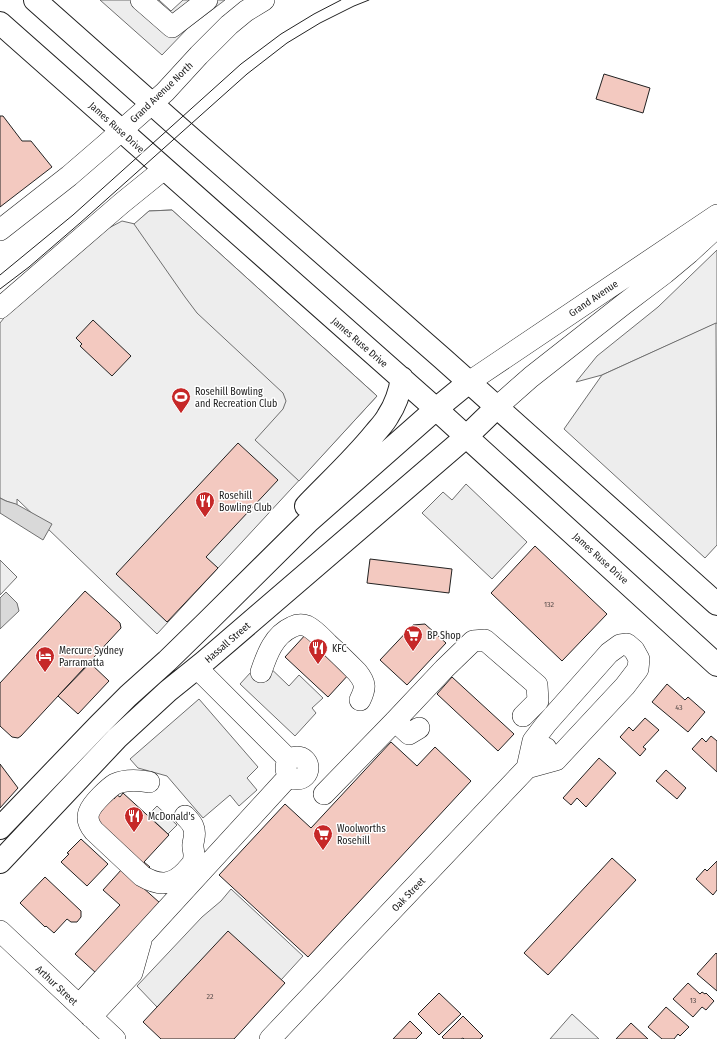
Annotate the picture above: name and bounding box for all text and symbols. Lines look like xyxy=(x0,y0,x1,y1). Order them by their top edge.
street label: Grand Avenue North xyxy=(128,60,196,126)
street label: James Ruse Drive xyxy=(86,100,147,156)
street label: Grand Avenue xyxy=(567,278,621,320)
street label: James Ruse Drive xyxy=(329,315,390,370)
sports icon: Rosehill Bowling and Recreation Club xyxy=(170,386,192,414)
place label: Rosehill Bowling and Recreation Club xyxy=(195,386,277,410)
restaurant icon: Rosehill Bowling Club xyxy=(194,490,216,518)
place label: Rosehill Bowling Club xyxy=(219,490,272,514)
street label: James Ruse Drive xyxy=(570,531,631,587)
house number: 132 xyxy=(544,600,555,609)
street label: Hassall Street xyxy=(202,619,253,666)
supermarket icon: BP Shop xyxy=(402,624,424,652)
place label: BP Shop xyxy=(427,630,461,642)
restaurant icon: KFC xyxy=(307,637,329,665)
place label: KFC xyxy=(332,643,347,655)
hotel icon: Mercure Sydney Parramatta xyxy=(34,645,56,673)
place label: Mercure Sydney Parramatta xyxy=(59,645,124,669)
house number: 43 xyxy=(675,703,683,712)
restaurant icon: McDonald's xyxy=(123,805,145,833)
place label: McDonald's xyxy=(148,811,195,823)
supermarket icon: Woolworths Rosehill xyxy=(312,823,334,851)
place label: Woolworths Rosehill xyxy=(337,823,386,847)
street label: Oak Street xyxy=(390,875,428,914)
street label: Arthur Street xyxy=(33,963,80,1009)
house number: 22 xyxy=(206,992,214,1001)
house number: 13 xyxy=(690,996,697,1005)

